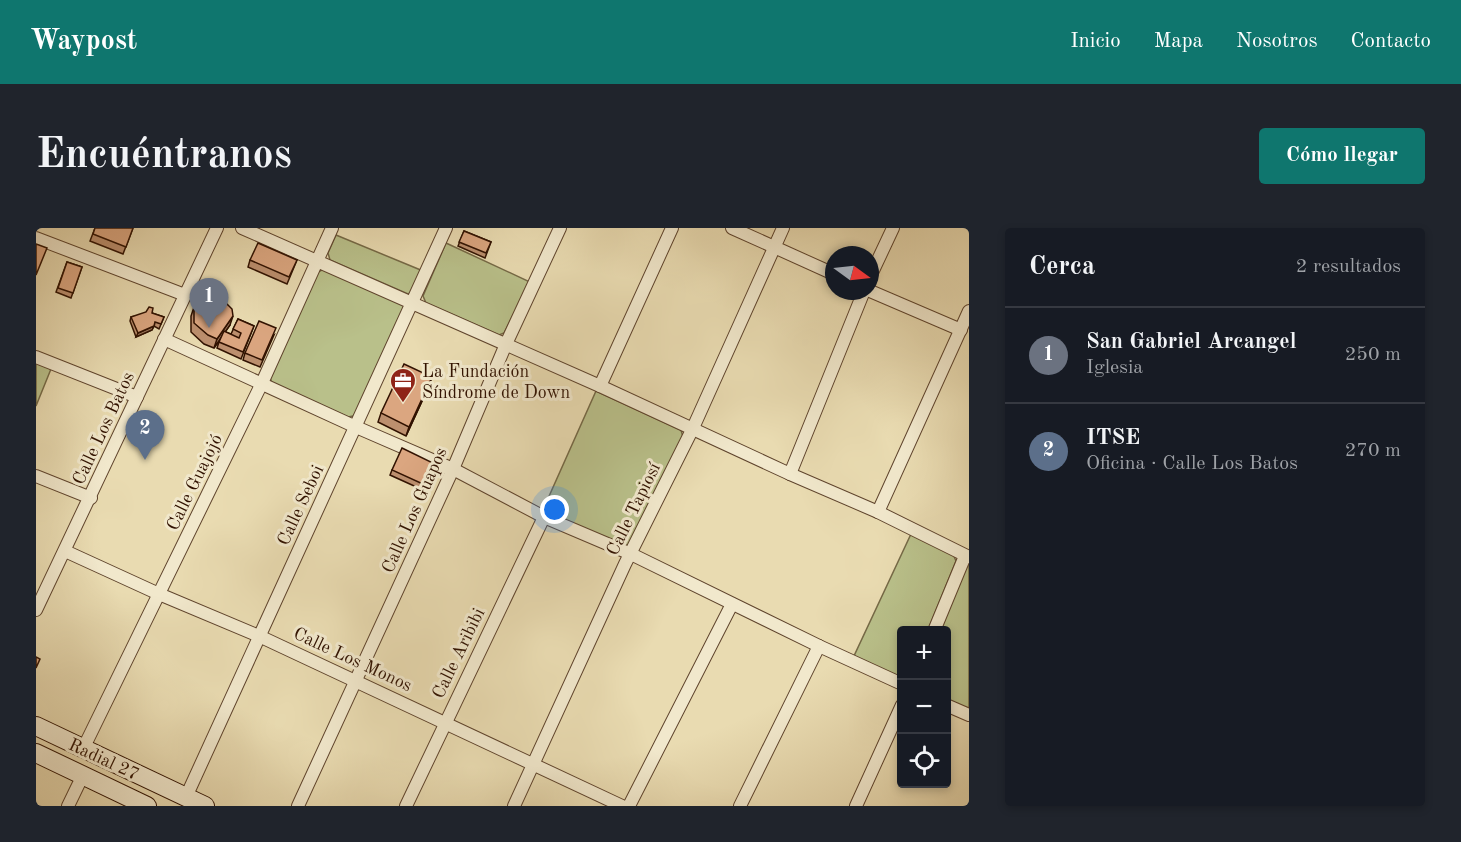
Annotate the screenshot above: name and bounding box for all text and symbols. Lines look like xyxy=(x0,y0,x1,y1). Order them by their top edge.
text: Waypost xyxy=(30,28,137,56)
text: Inicio xyxy=(1070,31,1121,52)
text: Mapa xyxy=(1154,31,1203,52)
text: Nosotros xyxy=(1236,31,1318,52)
text: Contacto xyxy=(1351,31,1431,52)
button: Cómo llegar xyxy=(1259,128,1425,184)
text: Encuéntranos xyxy=(36,135,292,177)
north arrow xyxy=(825,246,879,300)
text: Cerca xyxy=(1029,254,1095,280)
text: 2 resultados xyxy=(1296,257,1401,277)
pin: 1 xyxy=(190,279,228,328)
text: San Gabriel Arcangel xyxy=(1086,331,1296,353)
text: 1 xyxy=(1043,345,1054,365)
text: 250 m xyxy=(1345,345,1401,365)
text: Iglesia xyxy=(1086,358,1143,378)
place label: La Fundación Síndrome de Down xyxy=(422,363,570,402)
office icon: La Fundación Síndrome de Down xyxy=(388,366,418,404)
street label: Calle Los Batos xyxy=(70,369,138,488)
pin: 2 xyxy=(126,410,164,460)
text: ITSE xyxy=(1086,427,1140,449)
street label: Calle Guajojó xyxy=(164,431,226,534)
text: 2 xyxy=(1043,441,1054,461)
text: 270 m xyxy=(1345,441,1401,461)
street label: Calle Los Guapos xyxy=(379,445,451,576)
text: Oficina · Calle Los Batos xyxy=(1086,454,1298,474)
street label: Calle Tapiosí xyxy=(604,460,664,559)
street label: Calle Seboi xyxy=(274,462,327,548)
your location xyxy=(540,495,569,524)
street label: Calle Aribibi xyxy=(429,605,489,701)
street label: Calle Los Monos xyxy=(291,625,415,695)
map controls xyxy=(897,626,951,788)
button: + xyxy=(897,626,951,680)
button: − xyxy=(897,680,951,734)
button: locate xyxy=(897,734,951,788)
street label: Radial 27 xyxy=(65,736,142,784)

